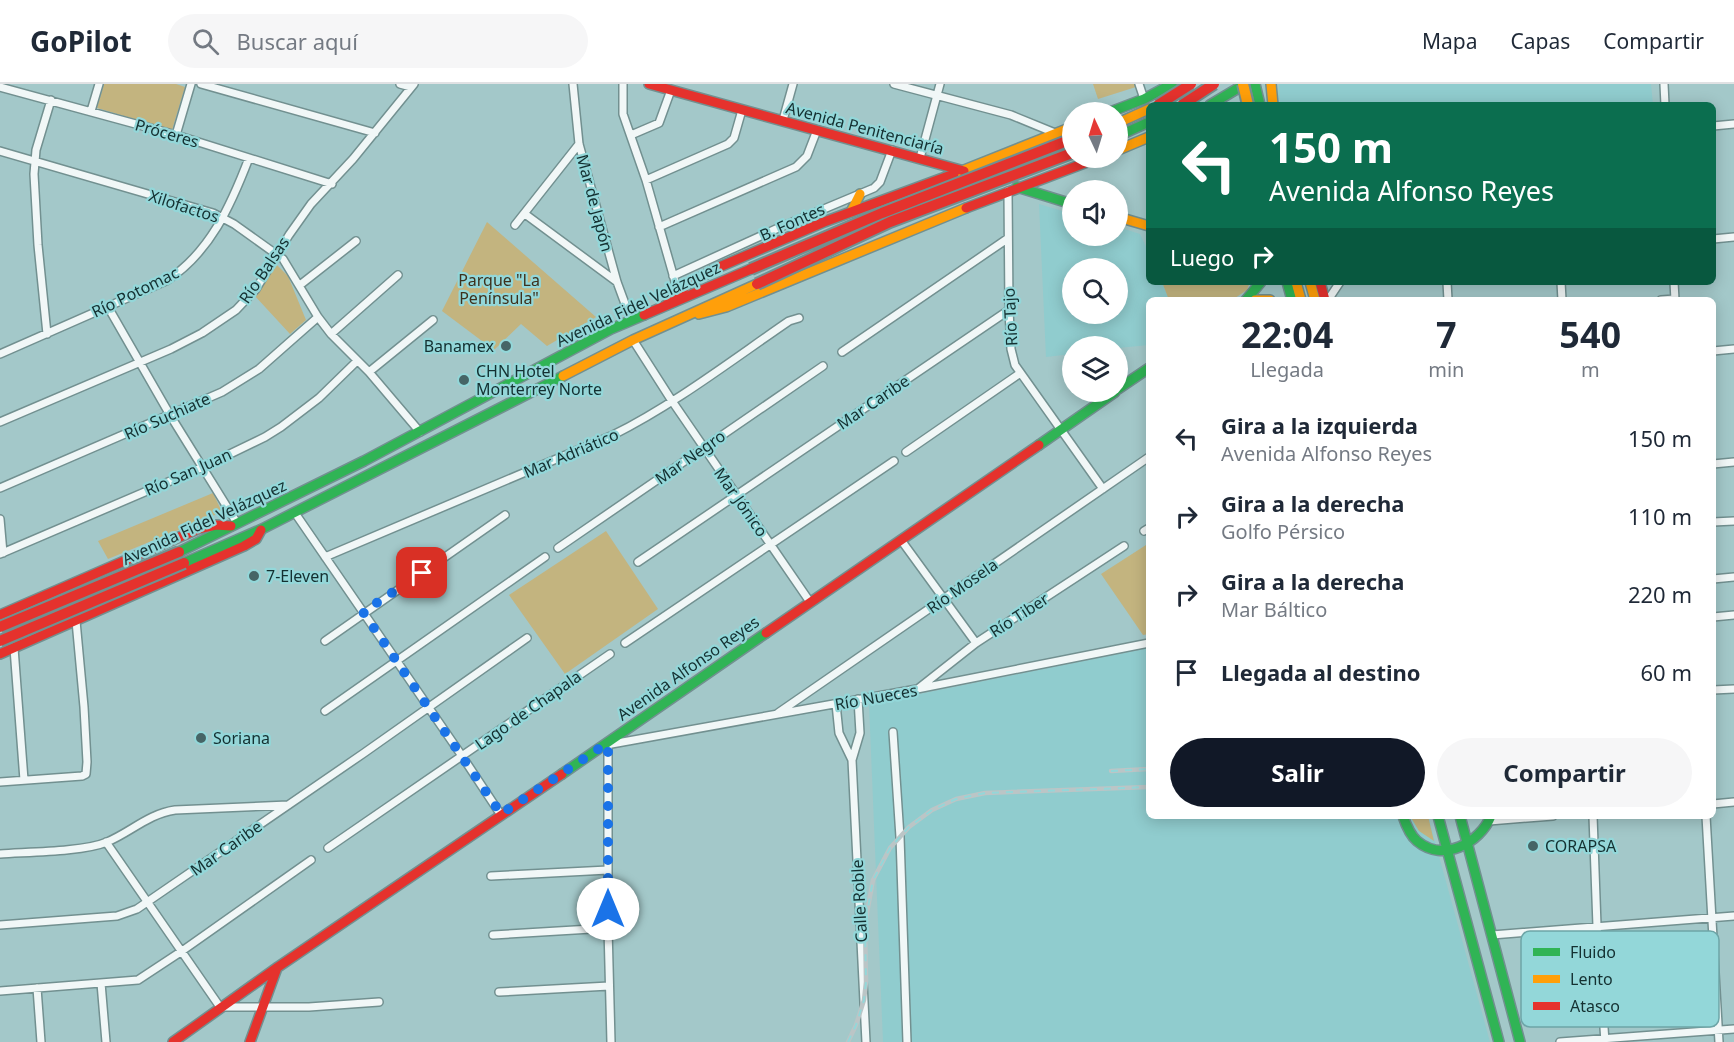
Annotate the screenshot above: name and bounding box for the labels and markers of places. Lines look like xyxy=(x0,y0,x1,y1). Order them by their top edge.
place label: Banamex xyxy=(424,335,495,357)
marker: Banamex xyxy=(499,339,513,353)
place label: CHN Hotel Monterrey Norte xyxy=(476,360,602,400)
marker: CHN Hotel Monterrey Norte xyxy=(457,373,471,387)
pin xyxy=(396,547,447,598)
place label: 7-Eleven xyxy=(266,565,329,587)
marker: 7-Eleven xyxy=(247,569,261,583)
place label: Soriana xyxy=(213,727,270,749)
marker: Soriana xyxy=(194,731,208,745)
place label: CORAPSA xyxy=(1545,835,1617,857)
marker: CORAPSA xyxy=(1526,839,1540,853)

